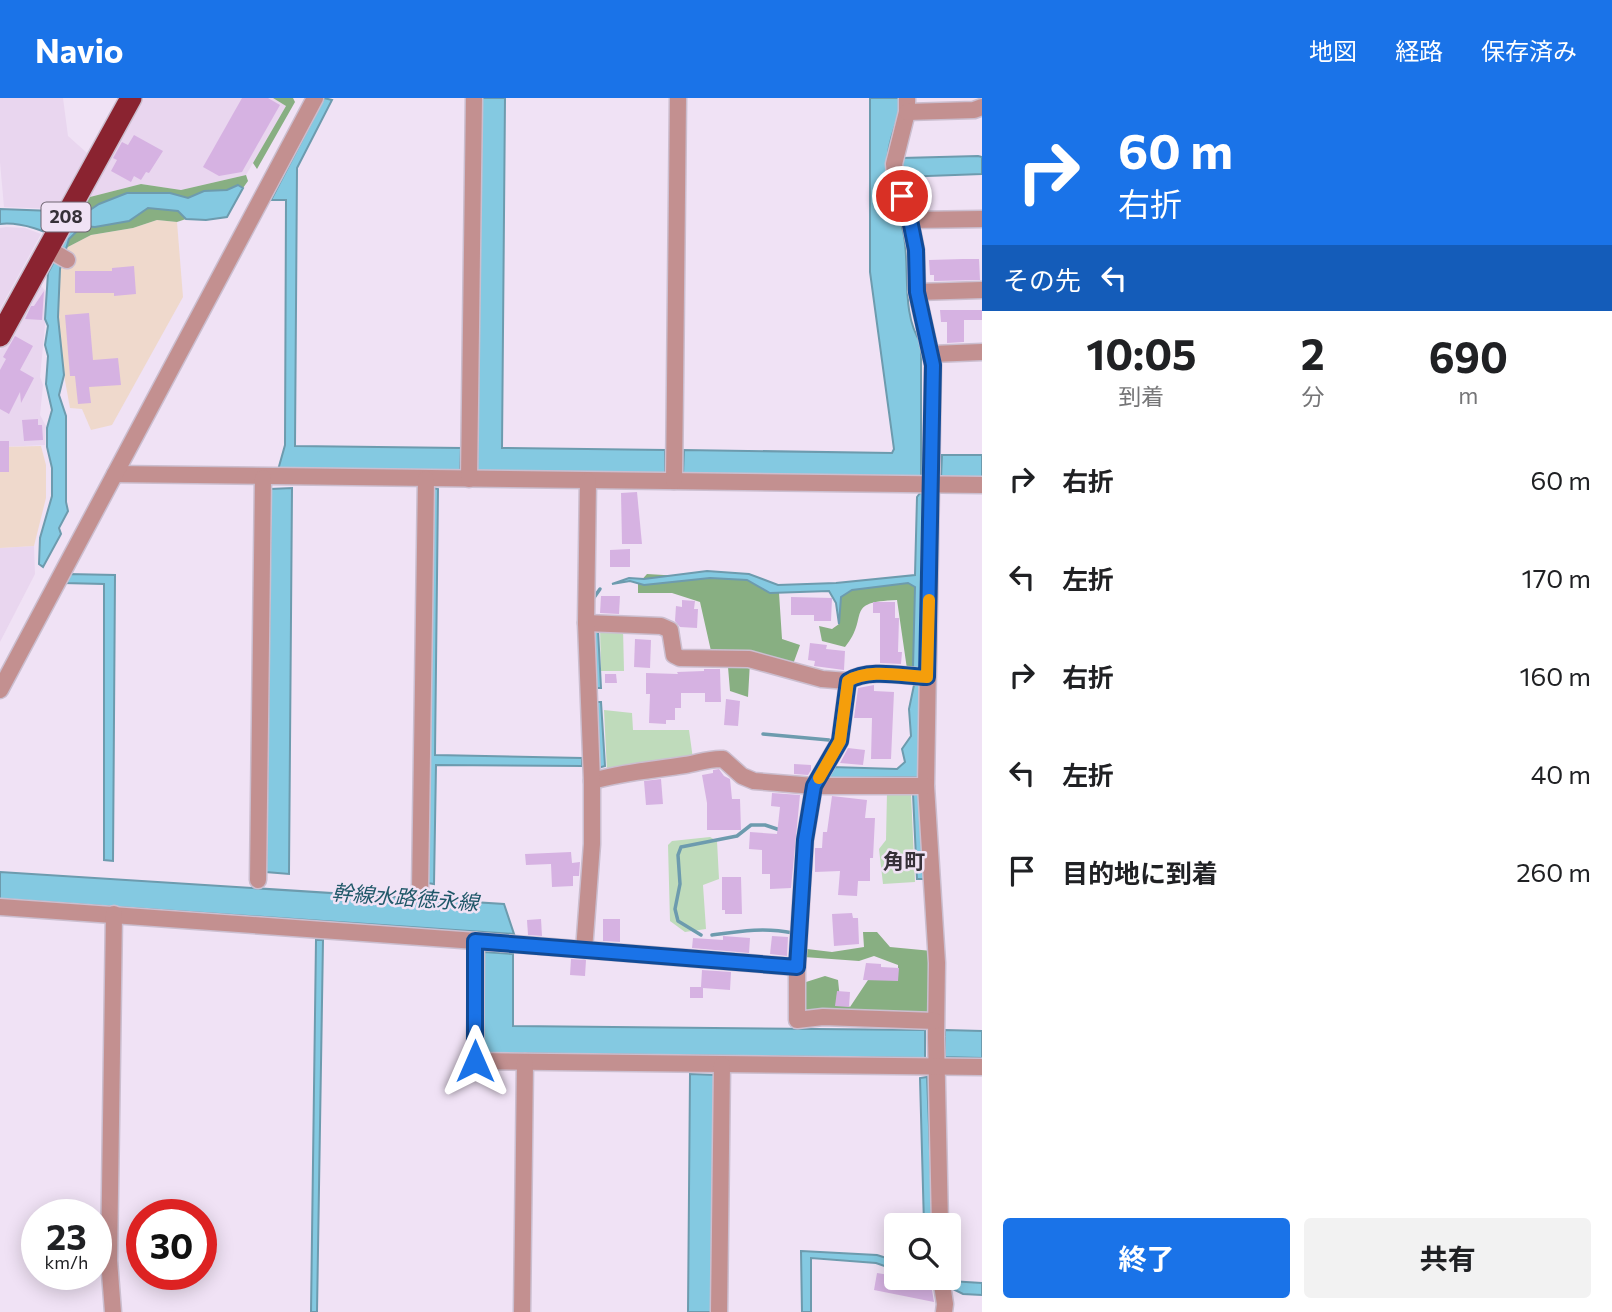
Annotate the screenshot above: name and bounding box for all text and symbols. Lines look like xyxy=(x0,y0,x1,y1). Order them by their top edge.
text: Navio xyxy=(35,29,124,70)
text: 地図 xyxy=(1309,36,1357,65)
text: 経路 xyxy=(1395,36,1443,65)
text: 保存済み xyxy=(1481,36,1577,65)
text: 60 m xyxy=(1118,119,1233,179)
icon: right xyxy=(1003,126,1094,217)
pin xyxy=(872,166,932,226)
icon: arrive xyxy=(883,177,921,215)
text: 右折 xyxy=(1118,183,1182,223)
road number: 208 xyxy=(42,202,90,232)
icon: left xyxy=(1095,259,1133,297)
text: その先 xyxy=(1003,264,1081,295)
text: 10:05 xyxy=(1086,327,1197,379)
text: 2 xyxy=(1301,327,1325,379)
text: 690 xyxy=(1429,330,1508,382)
text: m xyxy=(1458,381,1478,409)
text: 到着 xyxy=(1118,382,1164,410)
text: 分 xyxy=(1301,382,1324,410)
icon: right xyxy=(1003,460,1041,498)
text: 60 m xyxy=(1531,464,1591,495)
text: 右折 xyxy=(1062,465,1114,496)
icon: left xyxy=(1003,558,1041,596)
text: 170 m xyxy=(1522,562,1591,593)
text: 左折 xyxy=(1062,563,1114,594)
icon: right xyxy=(1003,656,1041,694)
text: 160 m xyxy=(1519,660,1591,691)
text: 右折 xyxy=(1062,661,1114,692)
icon: left xyxy=(1003,754,1041,792)
text: 40 m xyxy=(1531,758,1591,789)
text: 左折 xyxy=(1062,759,1114,790)
district label: 角町 xyxy=(883,848,925,873)
icon: arrive xyxy=(1003,852,1041,890)
text: 260 m xyxy=(1516,856,1591,887)
text: 目的地に到着 xyxy=(1062,857,1218,888)
water label: 幹線水路徳永線 xyxy=(331,879,482,914)
position arrow xyxy=(438,1024,512,1098)
speed limit sign: 30 xyxy=(126,1199,217,1290)
map controls xyxy=(884,1213,961,1290)
button: search xyxy=(884,1213,961,1290)
text: 23 xyxy=(46,1214,87,1257)
button: 終了 xyxy=(1003,1218,1290,1298)
button: 共有 xyxy=(1304,1218,1591,1298)
text: km/h xyxy=(45,1251,88,1273)

